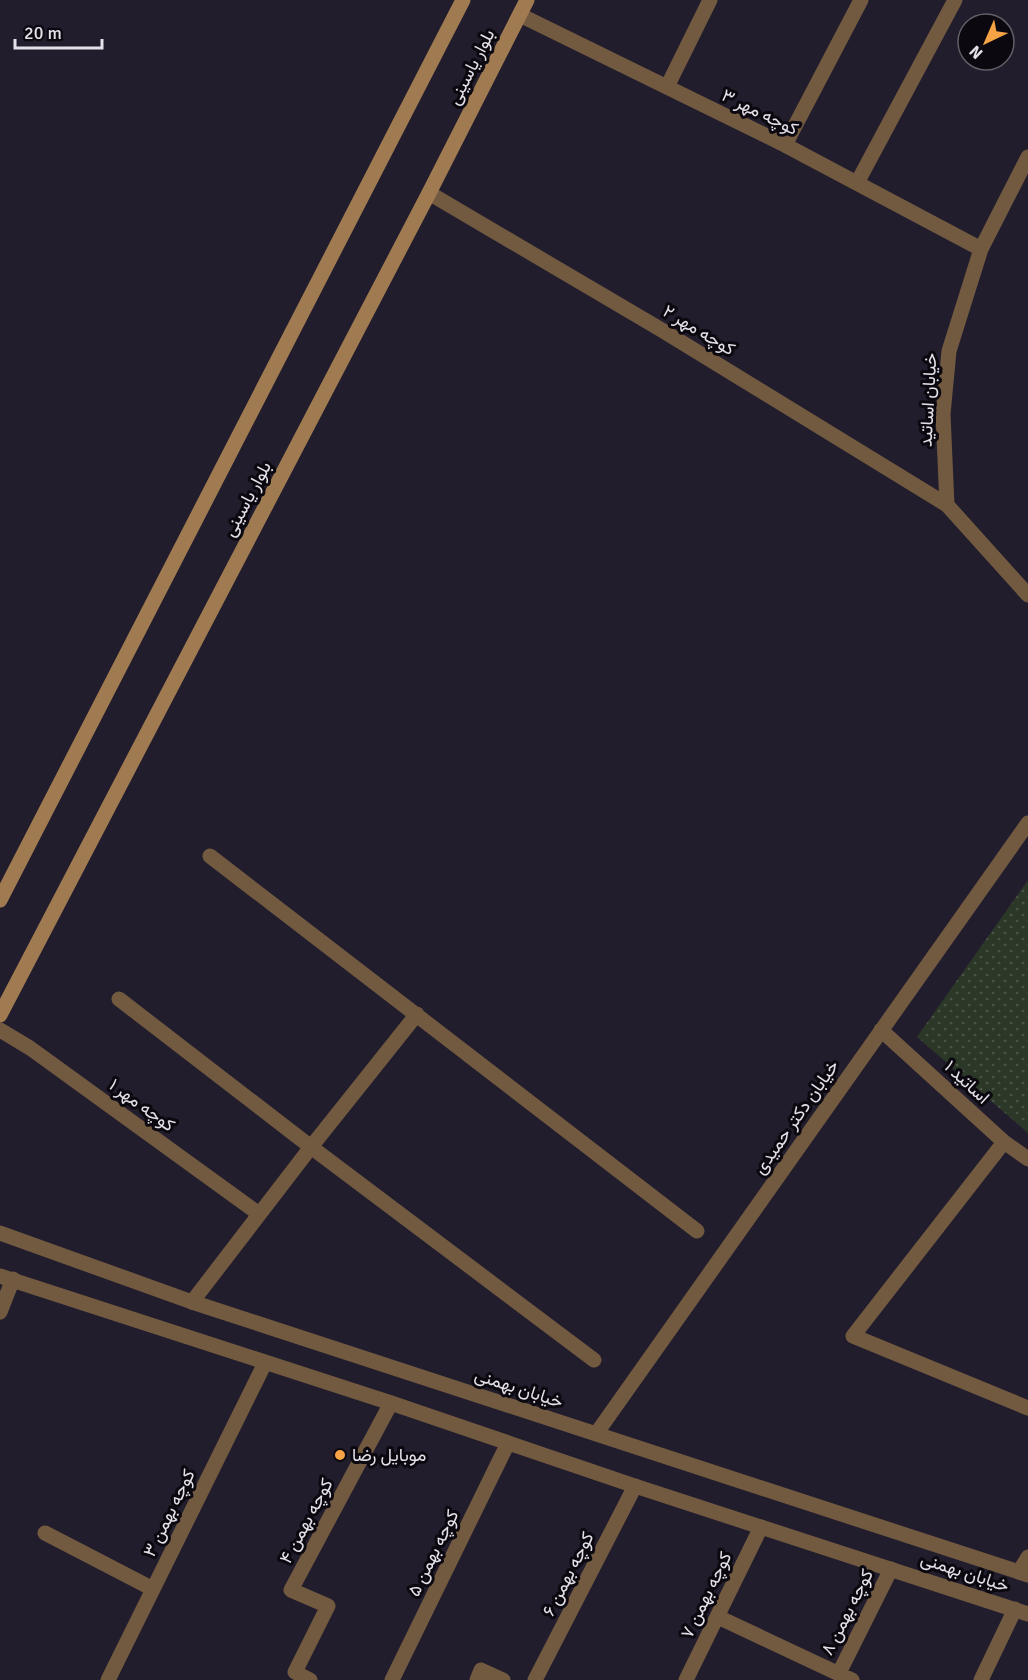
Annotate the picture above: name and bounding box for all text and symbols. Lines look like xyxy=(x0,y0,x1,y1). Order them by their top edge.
scale bar xyxy=(15,12,102,50)
north arrow xyxy=(956,12,1016,72)
text: 20 m xyxy=(24,22,62,44)
street label: بلوار یاسینی xyxy=(443,25,499,109)
text: N xyxy=(965,41,987,63)
street label: کوچه مهر ۳ xyxy=(718,84,802,141)
street label: کوچه مهر ۲ xyxy=(658,300,739,361)
street label: خیابان اساتید xyxy=(915,352,941,448)
street label: بلوار یاسینی xyxy=(218,458,276,540)
street label: خیابان دکتر حمیدی xyxy=(748,1056,844,1178)
street label: اساتید ۱ xyxy=(940,1056,994,1108)
street label: کوچه مهر ۱ xyxy=(104,1074,179,1137)
street label: خیابان بهمنی xyxy=(472,1363,566,1413)
place label: موبایل رضا xyxy=(352,1444,426,1466)
marker: موبایل رضا xyxy=(333,1448,347,1462)
street label: کوچه بهمن ۳ xyxy=(138,1466,201,1561)
street label: کوچه بهمن ۴ xyxy=(274,1475,338,1568)
street label: کوچه بهمن ۵ xyxy=(403,1506,464,1600)
street label: کوچه بهمن ۶ xyxy=(537,1528,599,1620)
street label: خیابان بهمنی xyxy=(918,1547,1012,1597)
street label: کوچه بهمن ۷ xyxy=(676,1548,737,1642)
street label: کوچه بهمن ۸ xyxy=(816,1565,879,1659)

